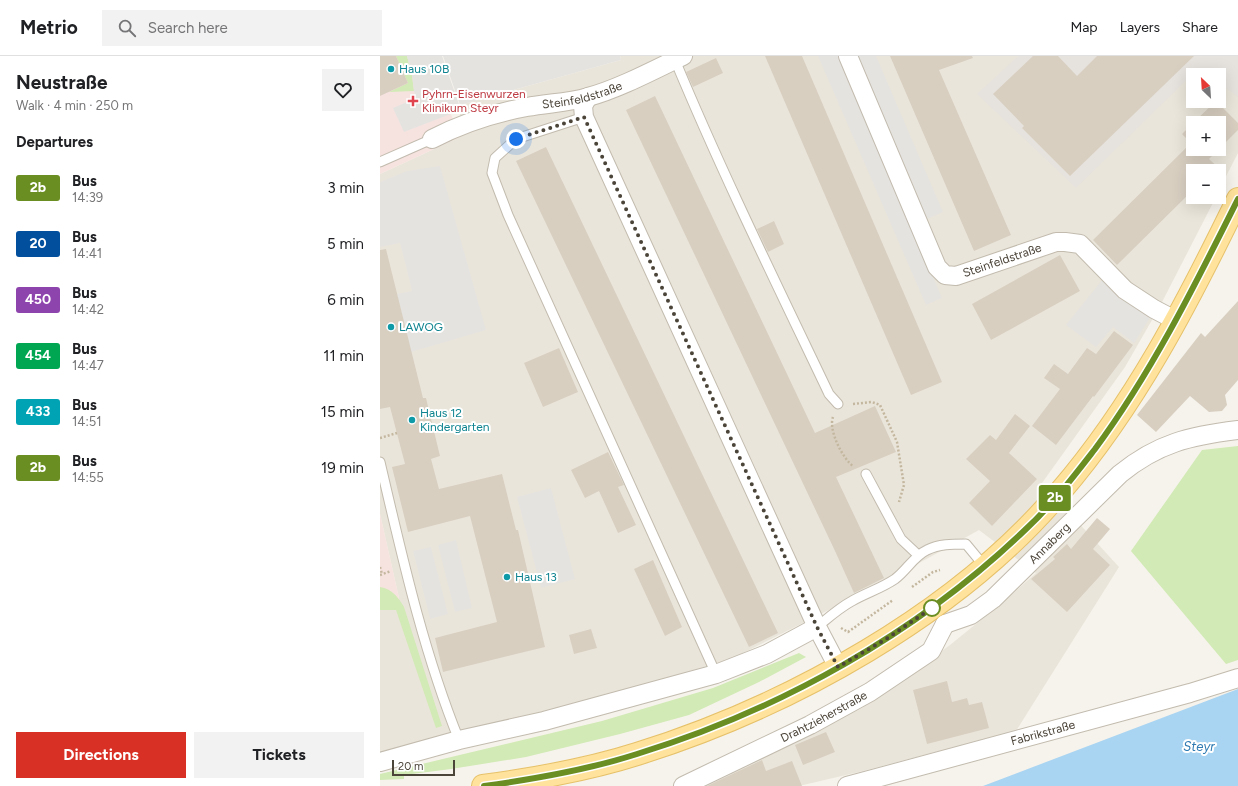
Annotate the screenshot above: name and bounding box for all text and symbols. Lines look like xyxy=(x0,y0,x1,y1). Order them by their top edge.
search box xyxy=(102,10,382,46)
text: Metrio xyxy=(20,16,78,39)
icon: search xyxy=(116,17,138,39)
text: Search here xyxy=(148,19,228,37)
text: Map xyxy=(1070,19,1098,36)
text: Layers xyxy=(1120,19,1160,36)
text: Share xyxy=(1182,19,1218,36)
place label: Haus 10B xyxy=(399,62,449,76)
marker: Haus 10B xyxy=(386,64,396,74)
north arrow xyxy=(1186,68,1226,108)
map controls xyxy=(1186,68,1226,204)
button: heart xyxy=(322,69,364,111)
text: Neustraße xyxy=(16,71,108,94)
street label: Steinfeldstraße xyxy=(541,78,625,112)
place label: Pyhrn-Eisenwurzen Klinikum Steyr xyxy=(422,87,526,115)
marker: Pyhrn-Eisenwurzen Klinikum Steyr xyxy=(407,95,419,107)
text: Walk · 4 min · 250 m xyxy=(16,98,133,113)
button: + xyxy=(1186,116,1226,156)
your location xyxy=(506,129,526,149)
text: Departures xyxy=(16,133,93,151)
button: − xyxy=(1186,164,1226,204)
text: Bus xyxy=(72,172,97,190)
text: 2b xyxy=(30,179,46,196)
text: 3 min xyxy=(328,179,364,197)
text: 14:39 xyxy=(72,190,103,205)
text: Bus xyxy=(72,228,97,246)
text: 20 xyxy=(29,235,47,252)
text: 5 min xyxy=(327,235,364,253)
street label: Steinfeldstraße xyxy=(961,240,1044,280)
text: 14:41 xyxy=(72,246,102,261)
text: Bus xyxy=(72,284,97,302)
text: 450 xyxy=(25,291,51,308)
text: 6 min xyxy=(327,291,364,309)
text: 14:42 xyxy=(72,302,104,317)
place label: LAWOG xyxy=(399,320,443,334)
marker: LAWOG xyxy=(386,322,396,332)
text: Bus xyxy=(72,340,97,358)
text: 454 xyxy=(25,347,51,364)
text: 11 min xyxy=(323,347,364,365)
text: 14:47 xyxy=(72,358,104,373)
text: Bus xyxy=(72,396,97,414)
text: 433 xyxy=(26,403,50,420)
text: 15 min xyxy=(321,403,364,421)
place label: Haus 12 Kindergarten xyxy=(420,406,490,434)
text: 14:51 xyxy=(72,414,102,429)
marker: Haus 12 Kindergarten xyxy=(407,415,417,425)
text: Bus xyxy=(72,452,97,470)
text: 2b xyxy=(30,459,46,476)
text: 19 min xyxy=(321,459,364,477)
text: 14:55 xyxy=(72,470,104,485)
line badge: 2b xyxy=(1037,485,1073,511)
text: 2b xyxy=(1047,489,1063,506)
street label: Annaberg xyxy=(1026,520,1073,567)
place label: Haus 13 xyxy=(515,570,557,584)
marker: Haus 13 xyxy=(502,572,512,582)
unlabelled marker xyxy=(923,599,941,617)
street label: Drahtzieherstraße xyxy=(778,688,870,745)
street label: Fabrikstraße xyxy=(1009,717,1077,748)
button: Directions xyxy=(16,732,186,778)
button: Tickets xyxy=(194,732,364,778)
water label: Steyr xyxy=(1183,739,1215,754)
scale bar xyxy=(392,758,455,777)
text: 20 m xyxy=(398,760,423,773)

